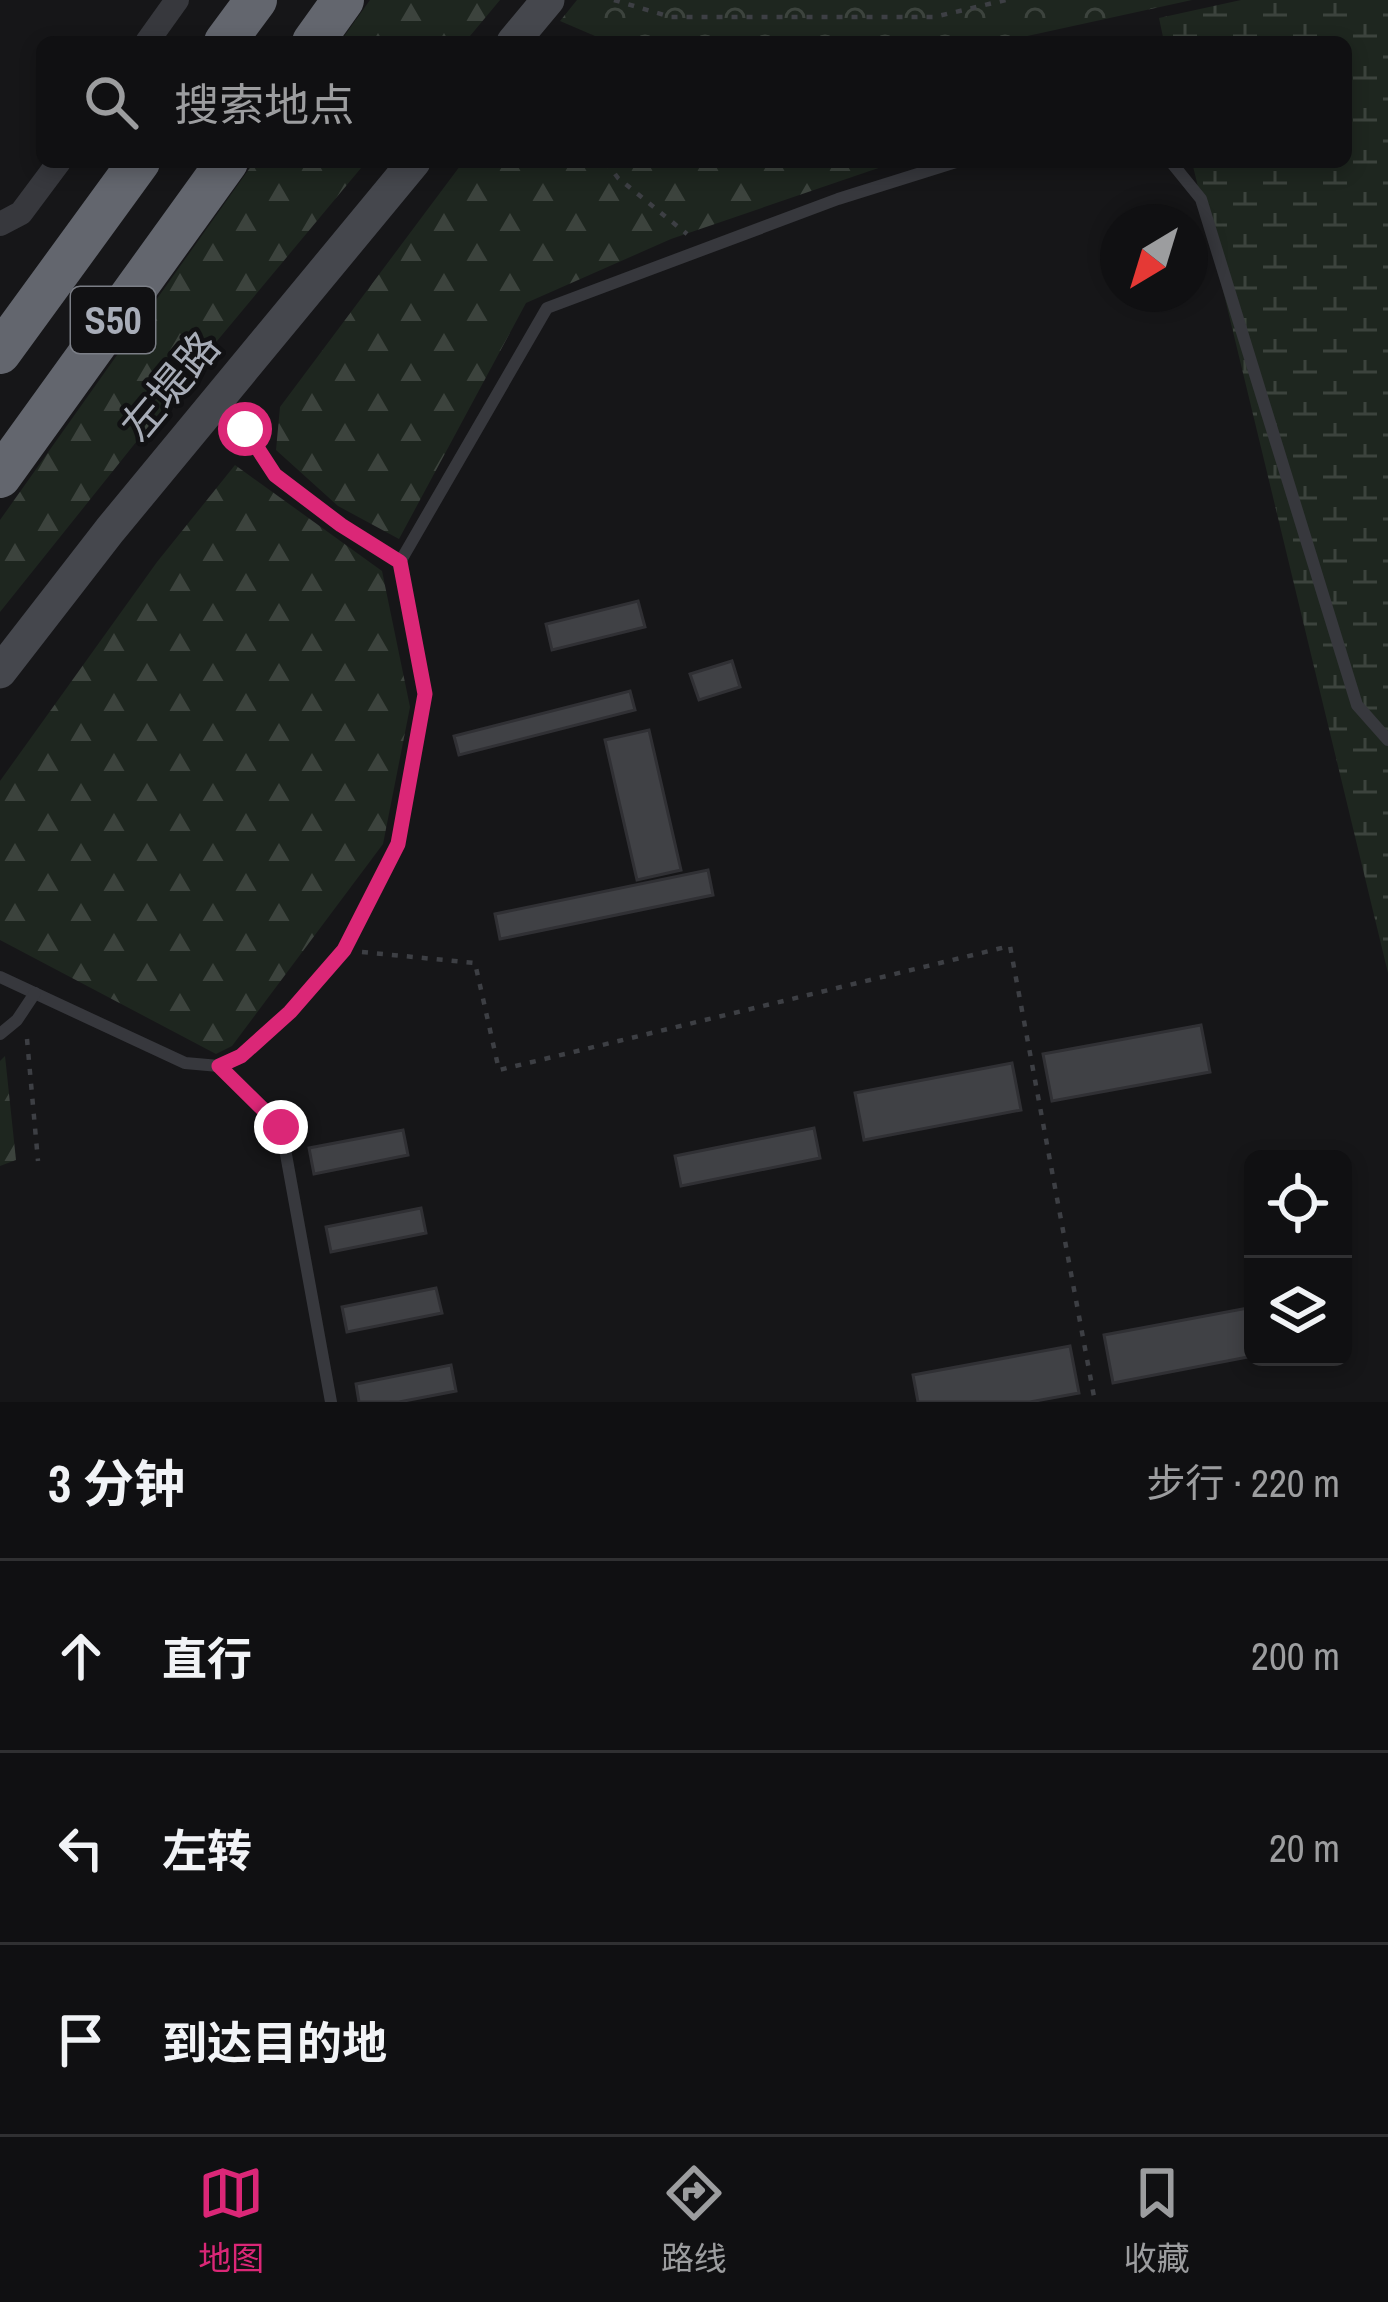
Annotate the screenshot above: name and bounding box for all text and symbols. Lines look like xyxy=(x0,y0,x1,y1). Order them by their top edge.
search box xyxy=(36,36,1352,168)
icon: search xyxy=(78,69,144,135)
text: 搜索地点 xyxy=(174,74,354,135)
north arrow xyxy=(1100,204,1208,312)
road number: S50 xyxy=(71,287,155,353)
street label: 左堤路 xyxy=(108,320,232,452)
route start xyxy=(218,402,272,456)
route end xyxy=(254,1100,308,1154)
map controls xyxy=(1244,1150,1352,1366)
button: locate xyxy=(1244,1150,1352,1258)
button: layers xyxy=(1244,1258,1352,1366)
text: 3 分钟 xyxy=(48,1449,185,1518)
text: 步行 · 220 m xyxy=(1146,1457,1340,1509)
icon: ahead xyxy=(48,1623,114,1689)
text: 直行 xyxy=(162,1628,252,1689)
text: 200 m xyxy=(1251,1630,1340,1682)
icon: left xyxy=(48,1815,114,1881)
text: 左转 xyxy=(162,1820,252,1881)
text: 20 m xyxy=(1269,1822,1340,1874)
icon: arrive xyxy=(48,2007,114,2073)
text: 到达目的地 xyxy=(162,2012,387,2073)
tab: 地图 xyxy=(198,2160,264,2280)
tab: 路线 xyxy=(661,2160,727,2280)
tab: 收藏 xyxy=(1124,2160,1190,2280)

